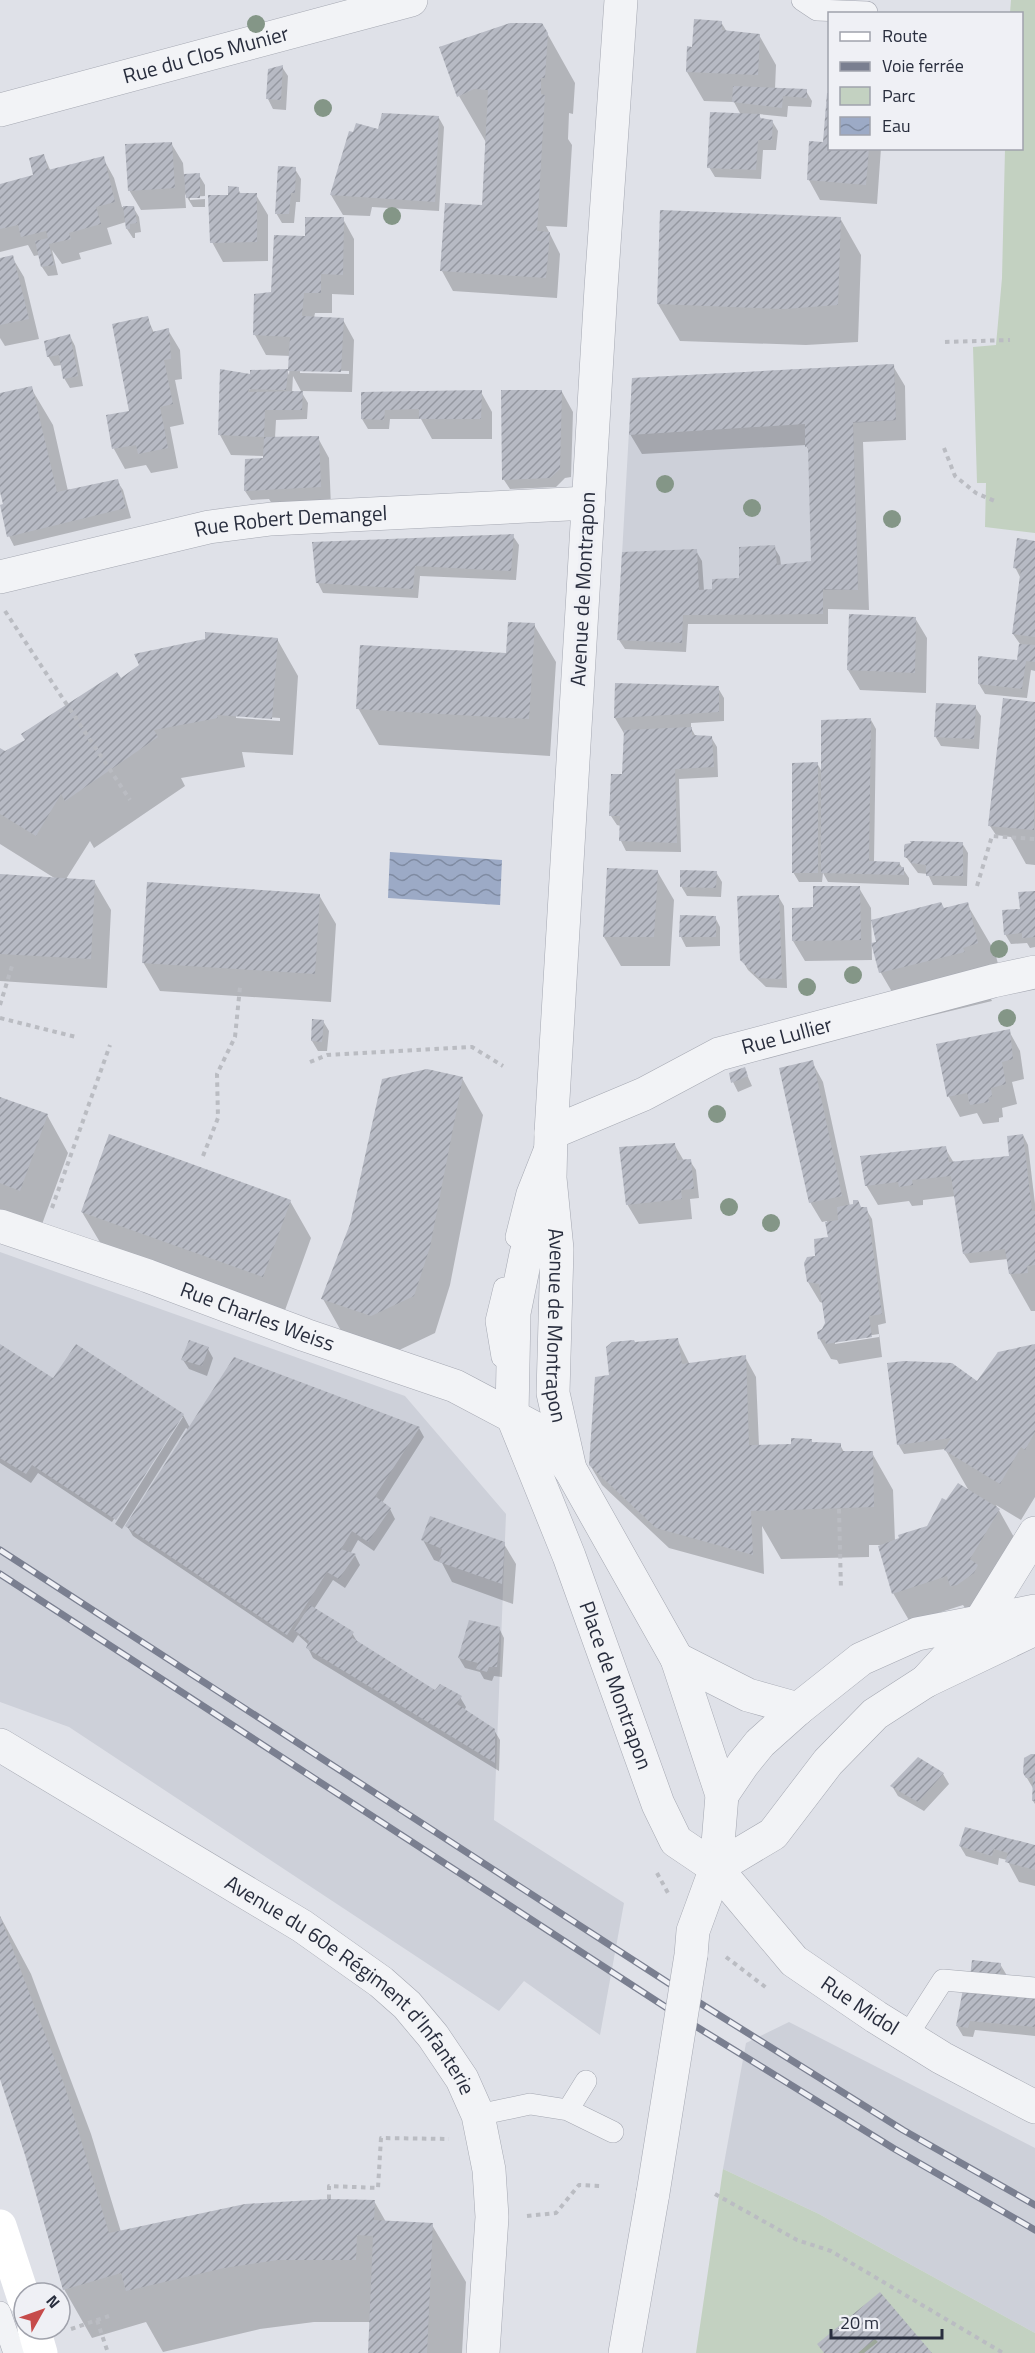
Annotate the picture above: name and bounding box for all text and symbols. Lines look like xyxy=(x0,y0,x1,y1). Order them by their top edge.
legend xyxy=(828,12,1023,150)
street label: Rue du Clos Munier xyxy=(119,16,292,91)
text: Route xyxy=(882,22,927,49)
text: Voie ferrée xyxy=(882,52,964,79)
text: Parc xyxy=(882,82,916,109)
text: Eau xyxy=(882,112,911,139)
street label: Avenue de Montrapon xyxy=(561,491,603,687)
street label: Rue Robert Demangel xyxy=(191,496,388,545)
street label: Rue Lullier xyxy=(738,1008,835,1062)
street label: Avenue de Montrapon xyxy=(538,1226,576,1426)
street label: Rue Charles Weiss xyxy=(176,1273,339,1359)
street label: Place de Montrapon xyxy=(571,1596,661,1774)
street label: Avenue du 60e Régiment d'Infanterie xyxy=(219,1866,484,2099)
street label: Rue Midol xyxy=(815,1967,906,2043)
north arrow xyxy=(12,2281,72,2341)
text: N xyxy=(41,2289,66,2313)
scale bar xyxy=(831,2302,942,2340)
text: 20 m xyxy=(840,2309,879,2336)

